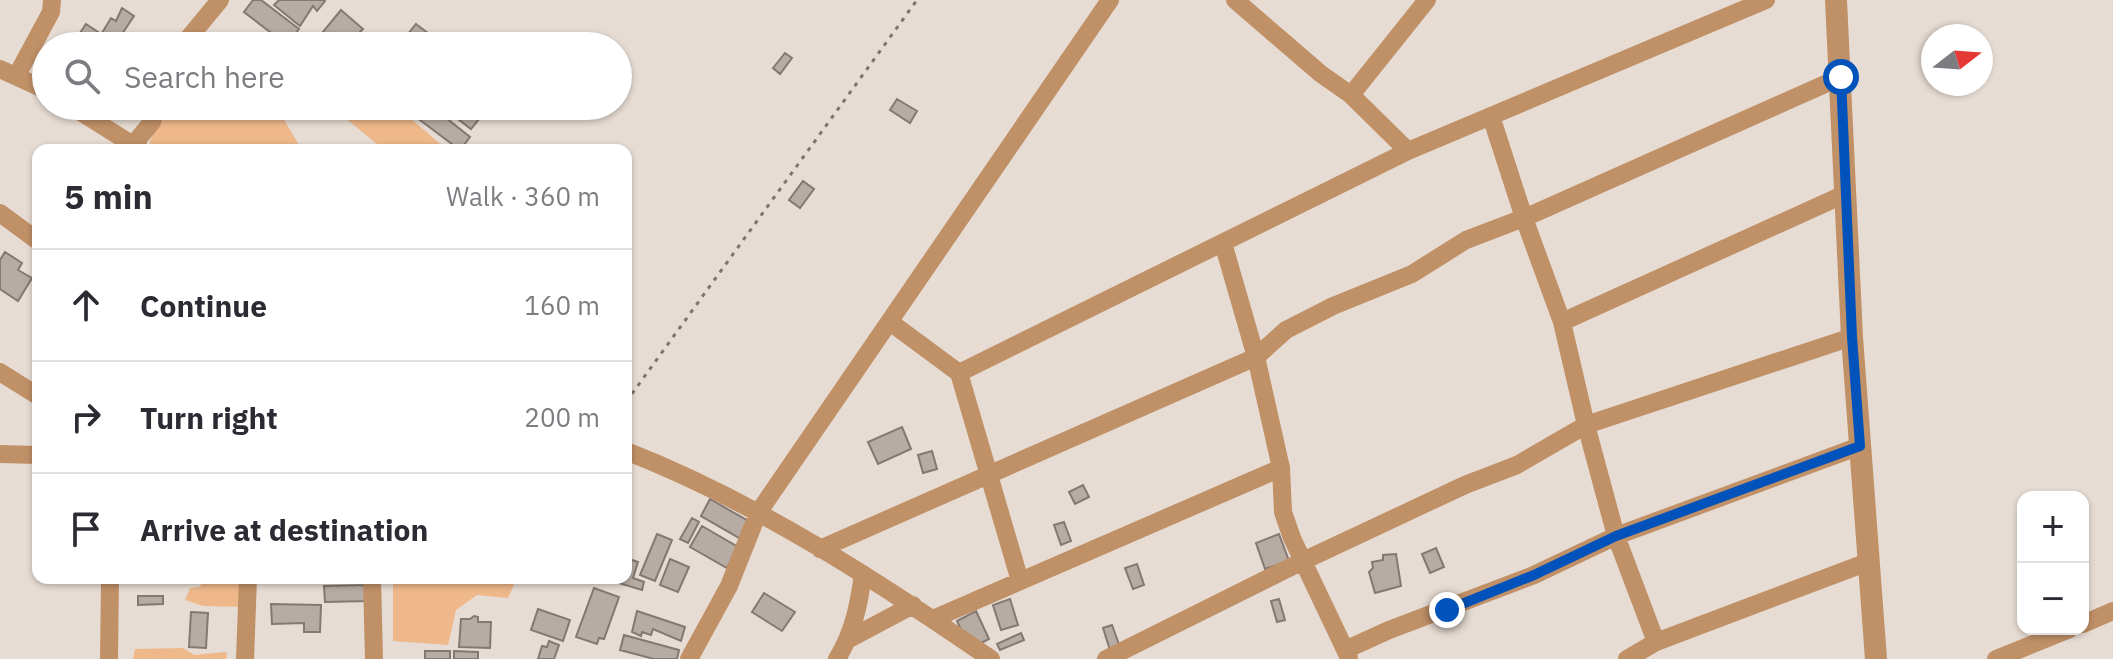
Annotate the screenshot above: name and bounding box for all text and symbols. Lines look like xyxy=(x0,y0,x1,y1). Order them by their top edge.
north arrow xyxy=(1921,24,1993,96)
search box xyxy=(32,32,632,120)
icon: search xyxy=(60,54,104,98)
text: Search here xyxy=(124,57,285,96)
route start xyxy=(1823,59,1859,95)
text: 5 min xyxy=(64,174,153,218)
text: Walk · 360 m xyxy=(446,179,600,213)
icon: ahead xyxy=(64,283,108,327)
text: Continue xyxy=(140,286,267,325)
text: 160 m xyxy=(524,288,600,322)
icon: right xyxy=(64,395,108,439)
text: Turn right xyxy=(140,398,278,437)
text: 200 m xyxy=(524,400,600,434)
map controls xyxy=(2017,491,2089,635)
button: + xyxy=(2017,491,2089,563)
icon: arrive xyxy=(64,507,108,551)
text: Arrive at destination xyxy=(140,510,428,549)
button: − xyxy=(2017,563,2089,635)
route end xyxy=(1429,592,1465,628)

